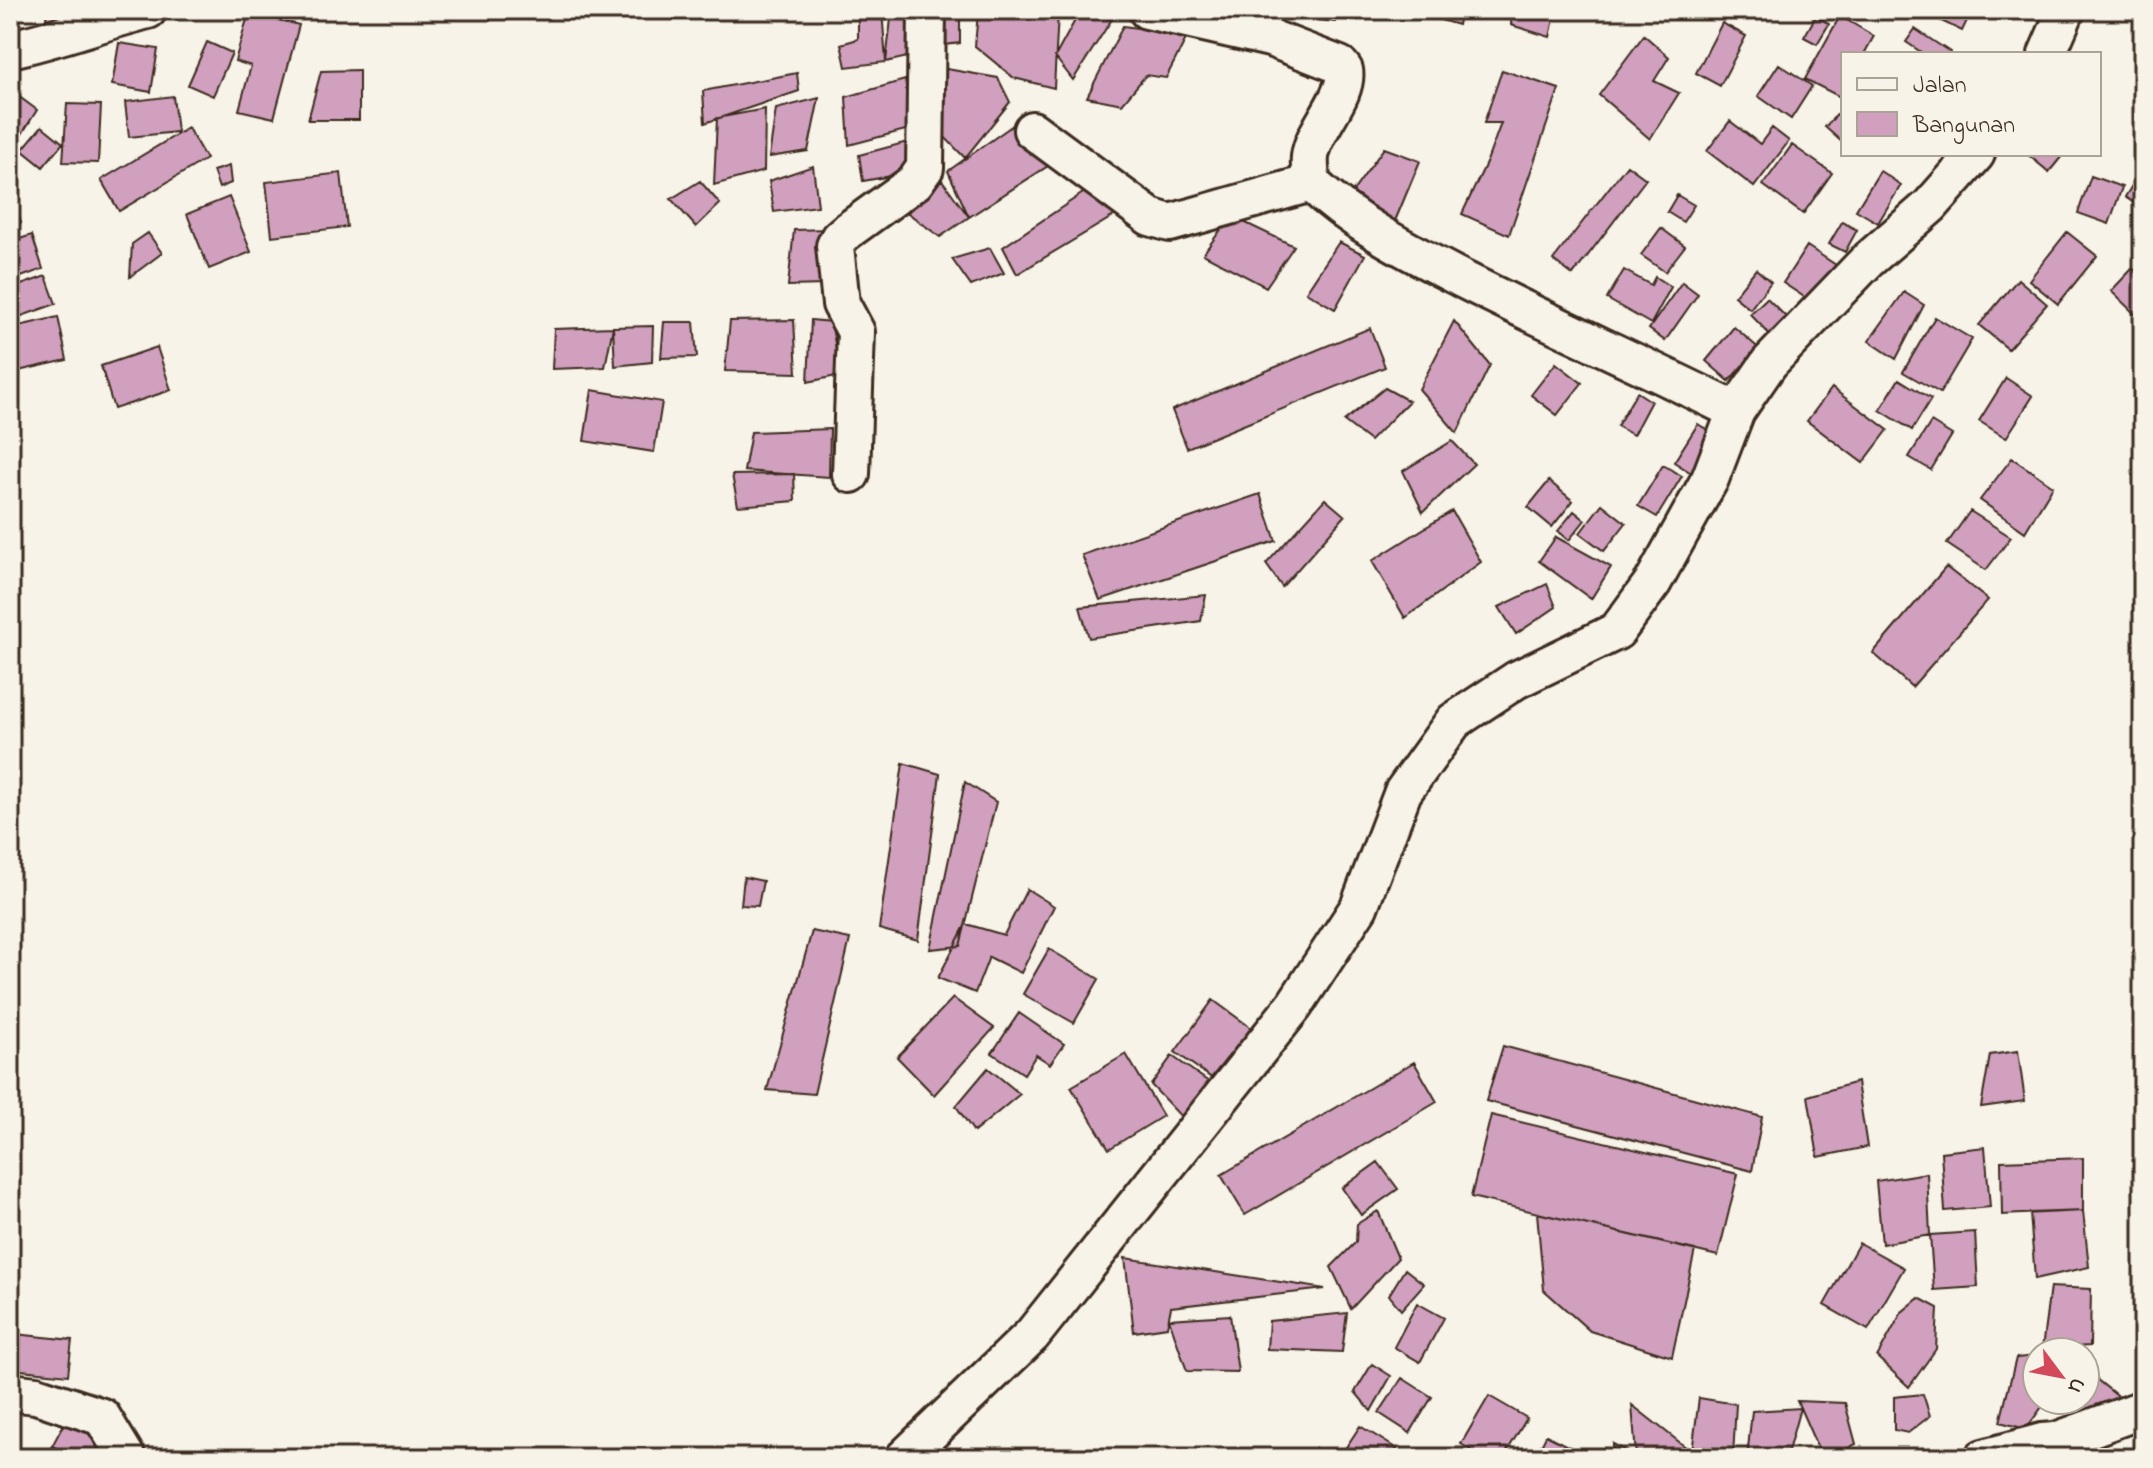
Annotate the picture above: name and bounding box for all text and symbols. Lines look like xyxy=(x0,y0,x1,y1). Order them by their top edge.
legend xyxy=(1841,52,2101,156)
text: Jalan xyxy=(1913,69,1967,104)
text: Bangunan xyxy=(1912,109,2015,144)
north arrow xyxy=(2021,1336,2101,1416)
text: U xyxy=(2058,1371,2093,1399)

